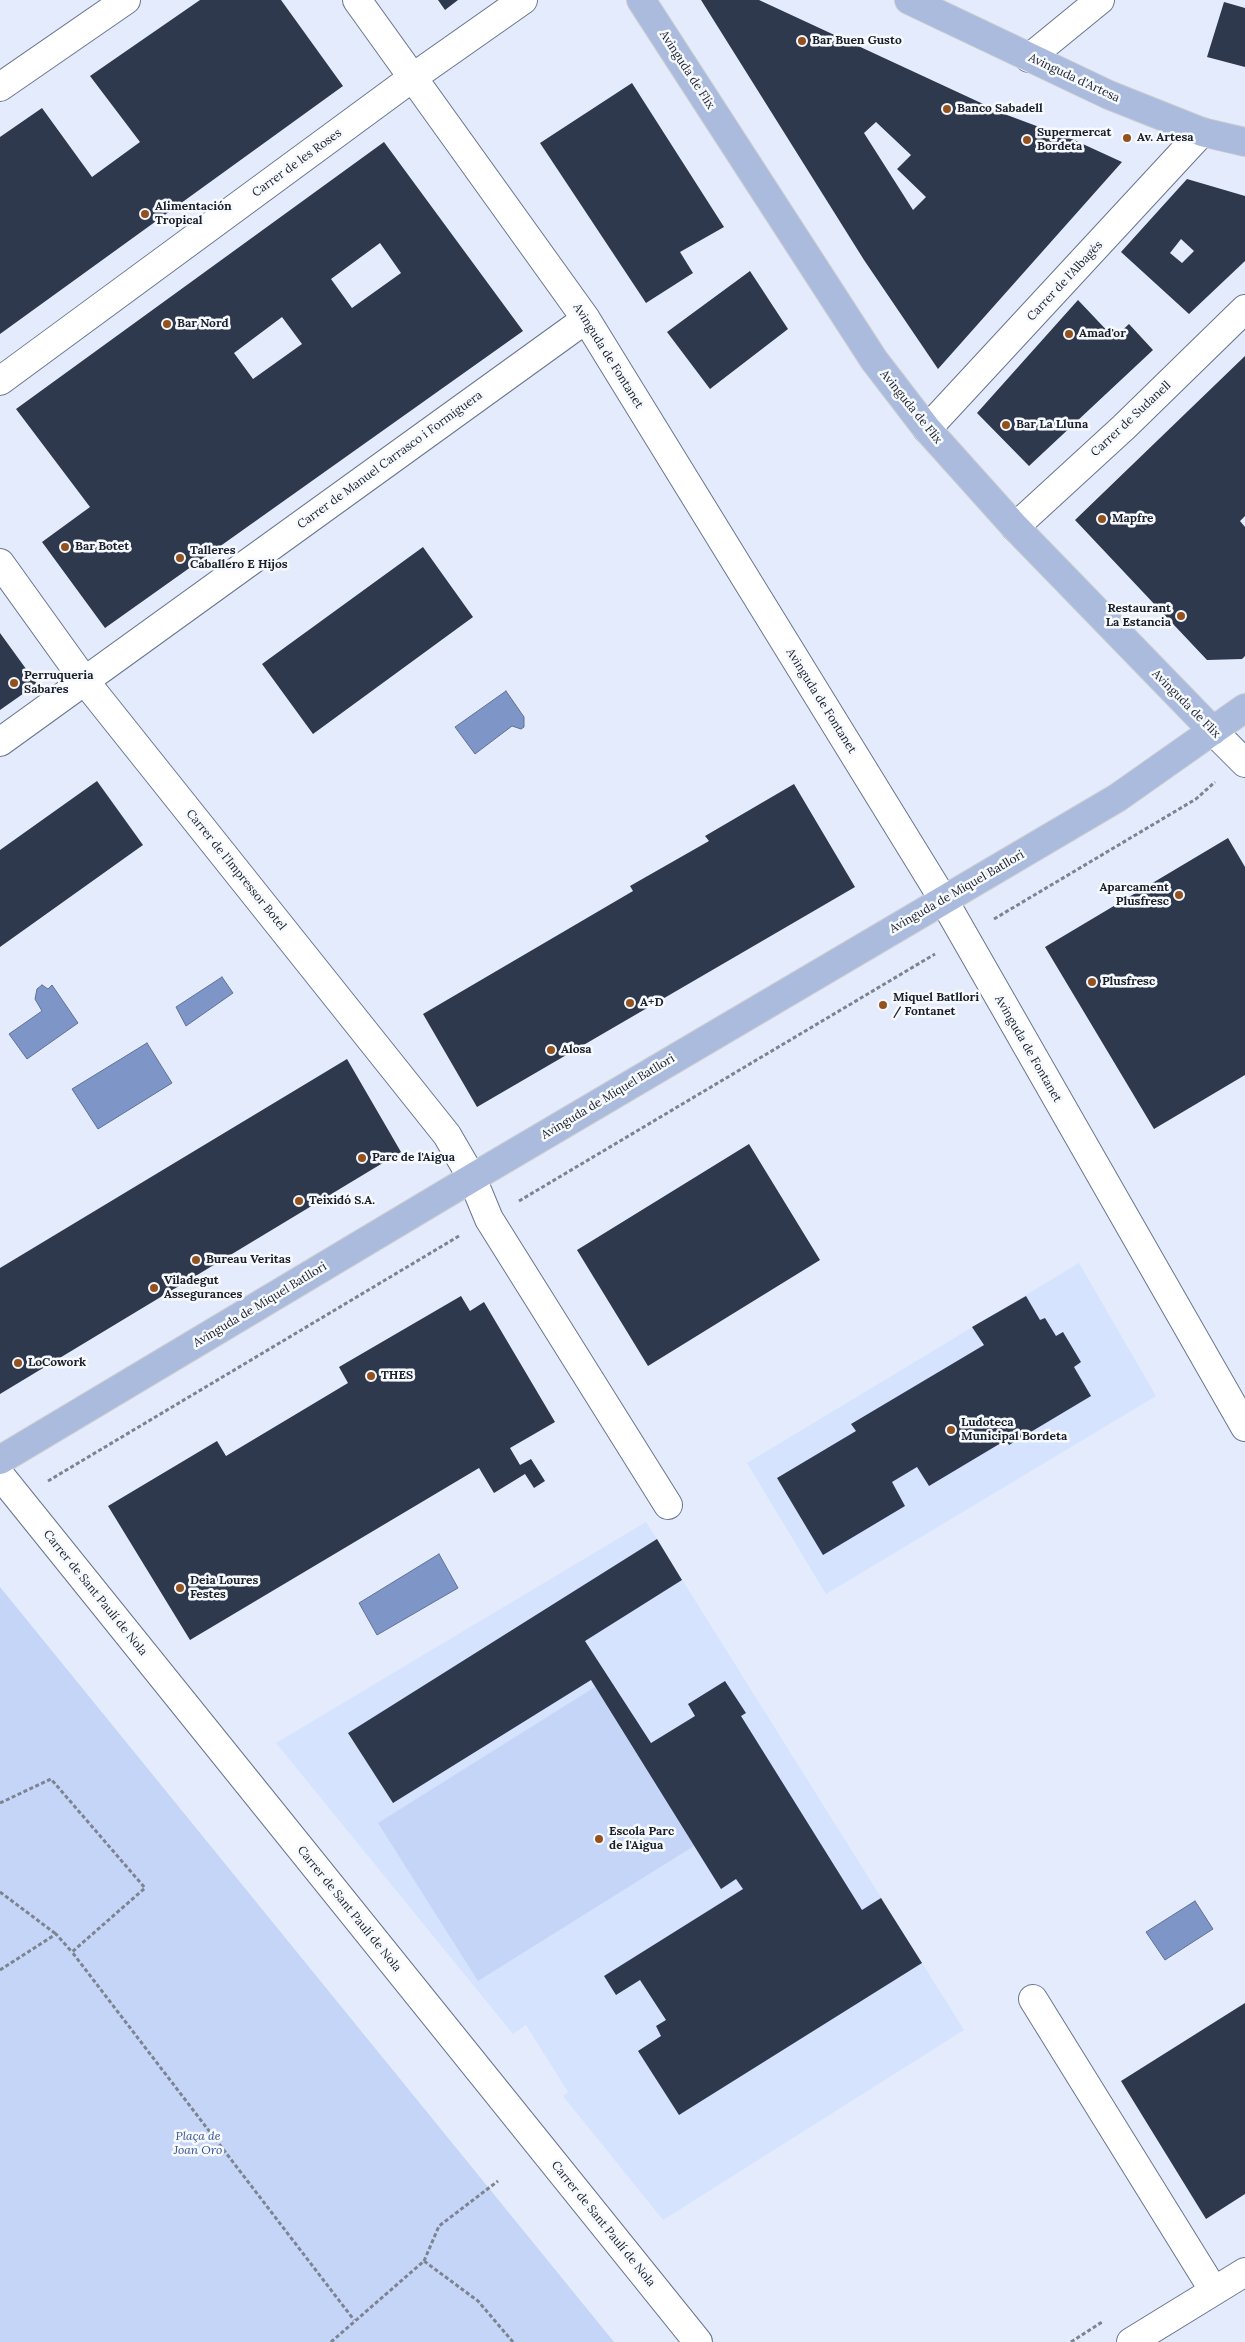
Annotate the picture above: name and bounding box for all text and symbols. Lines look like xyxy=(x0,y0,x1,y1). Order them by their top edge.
street label: Avinguda de Flix xyxy=(656,28,718,112)
place label: Bar Buen Gusto xyxy=(812,34,902,48)
marker: Bar Buen Gusto xyxy=(796,35,808,47)
street label: Avinguda d'Artesa xyxy=(1026,51,1122,105)
place label: Banco Sabadell xyxy=(957,102,1043,116)
marker: Banco Sabadell xyxy=(941,103,953,115)
street label: Carrer de les Roses xyxy=(249,126,345,200)
place label: Supermercat Bordeta xyxy=(1037,126,1111,154)
place label: Av. Artesa xyxy=(1137,131,1194,145)
marker: Av. Artesa xyxy=(1121,132,1133,144)
marker: Supermercat Bordeta xyxy=(1021,134,1033,146)
place label: Alimentación Tropical xyxy=(155,200,232,228)
marker: Alimentación Tropical xyxy=(139,208,151,220)
street label: Carrer de l'Albagés xyxy=(1024,238,1106,324)
street label: Avinguda de Fontanet xyxy=(570,301,646,411)
place label: Bar Nord xyxy=(177,317,229,331)
marker: Bar Nord xyxy=(161,318,173,330)
place label: Amad'or xyxy=(1079,327,1126,341)
marker: Amad'or xyxy=(1063,328,1075,340)
street label: Avinguda de Flix xyxy=(877,367,945,447)
street label: Carrer de Sudanell xyxy=(1088,378,1174,460)
street label: Carrer de Manuel Carrasco i Formiguera xyxy=(295,388,485,532)
place label: Bar La Lluna xyxy=(1016,418,1088,432)
marker: Bar La Lluna xyxy=(1000,419,1012,431)
place label: Mapfre xyxy=(1112,512,1154,526)
marker: Mapfre xyxy=(1096,513,1108,525)
place label: Bar Botet xyxy=(75,540,129,554)
marker: Bar Botet xyxy=(59,541,71,553)
place label: Talleres Caballero E Hijos xyxy=(190,544,288,572)
marker: Talleres Caballero E Hijos xyxy=(174,552,186,564)
place label: Restaurant La Estancia xyxy=(1106,602,1171,630)
marker: Restaurant La Estancia xyxy=(1175,610,1187,622)
street label: Avinguda de Fontanet xyxy=(783,646,859,756)
street label: Avinguda de Flix xyxy=(1149,667,1223,741)
place label: Perruqueria Sabares xyxy=(24,669,94,697)
marker: Perruqueria Sabares xyxy=(8,677,20,689)
street label: Carrer de l'Impressor Botel xyxy=(183,807,289,933)
street label: Avinguda de Miquel Batllori xyxy=(887,848,1027,936)
place label: Aparcament Plusfresc xyxy=(1099,881,1169,909)
marker: Aparcament Plusfresc xyxy=(1173,889,1185,901)
place label: Plusfresc xyxy=(1102,975,1155,989)
marker: Plusfresc xyxy=(1086,976,1098,988)
place label: Miquel Batllori / Fontanet xyxy=(893,991,979,1019)
street label: Avinguda de Fontanet xyxy=(992,993,1064,1105)
place label: A+D xyxy=(640,996,663,1010)
marker: A+D xyxy=(624,997,636,1009)
marker: Miquel Batllori / Fontanet xyxy=(877,999,889,1011)
place label: Alosa xyxy=(561,1043,592,1057)
marker: Alosa xyxy=(545,1044,557,1056)
street label: Avinguda de Miquel Batllori xyxy=(539,1051,677,1143)
place label: Parc de l'Aigua xyxy=(372,1151,455,1165)
marker: Parc de l'Aigua xyxy=(356,1152,368,1164)
place label: Teixidó S.A. xyxy=(309,1194,375,1208)
marker: Teixidó S.A. xyxy=(293,1195,305,1207)
place label: Bureau Veritas xyxy=(206,1253,291,1267)
marker: Bureau Veritas xyxy=(190,1254,202,1266)
street label: Avinguda de Miquel Batllori xyxy=(191,1259,329,1351)
place label: Viladegut Assegurances xyxy=(164,1274,242,1302)
marker: Viladegut Assegurances xyxy=(148,1282,160,1294)
place label: LoCowork xyxy=(28,1356,86,1370)
marker: LoCowork xyxy=(12,1357,24,1369)
place label: THES xyxy=(381,1369,413,1383)
marker: THES xyxy=(365,1370,377,1382)
place label: Ludoteca Municipal Bordeta xyxy=(961,1416,1067,1444)
marker: Ludoteca Municipal Bordeta xyxy=(945,1424,957,1436)
street label: Carrer de Sant Paulí de Nola xyxy=(40,1527,150,1659)
place label: Deia Loures Festes xyxy=(190,1574,258,1602)
marker: Deia Loures Festes xyxy=(174,1582,186,1594)
place label: Escola Parc de l'Aigua xyxy=(609,1825,674,1853)
marker: Escola Parc de l'Aigua xyxy=(593,1833,605,1845)
street label: Carrer de Sant Paulí de Nola xyxy=(294,1843,404,1975)
park label: Plaça de Joan Oro xyxy=(174,2130,222,2158)
street label: Carrer de Sant Paulí de Nola xyxy=(548,2158,658,2290)

